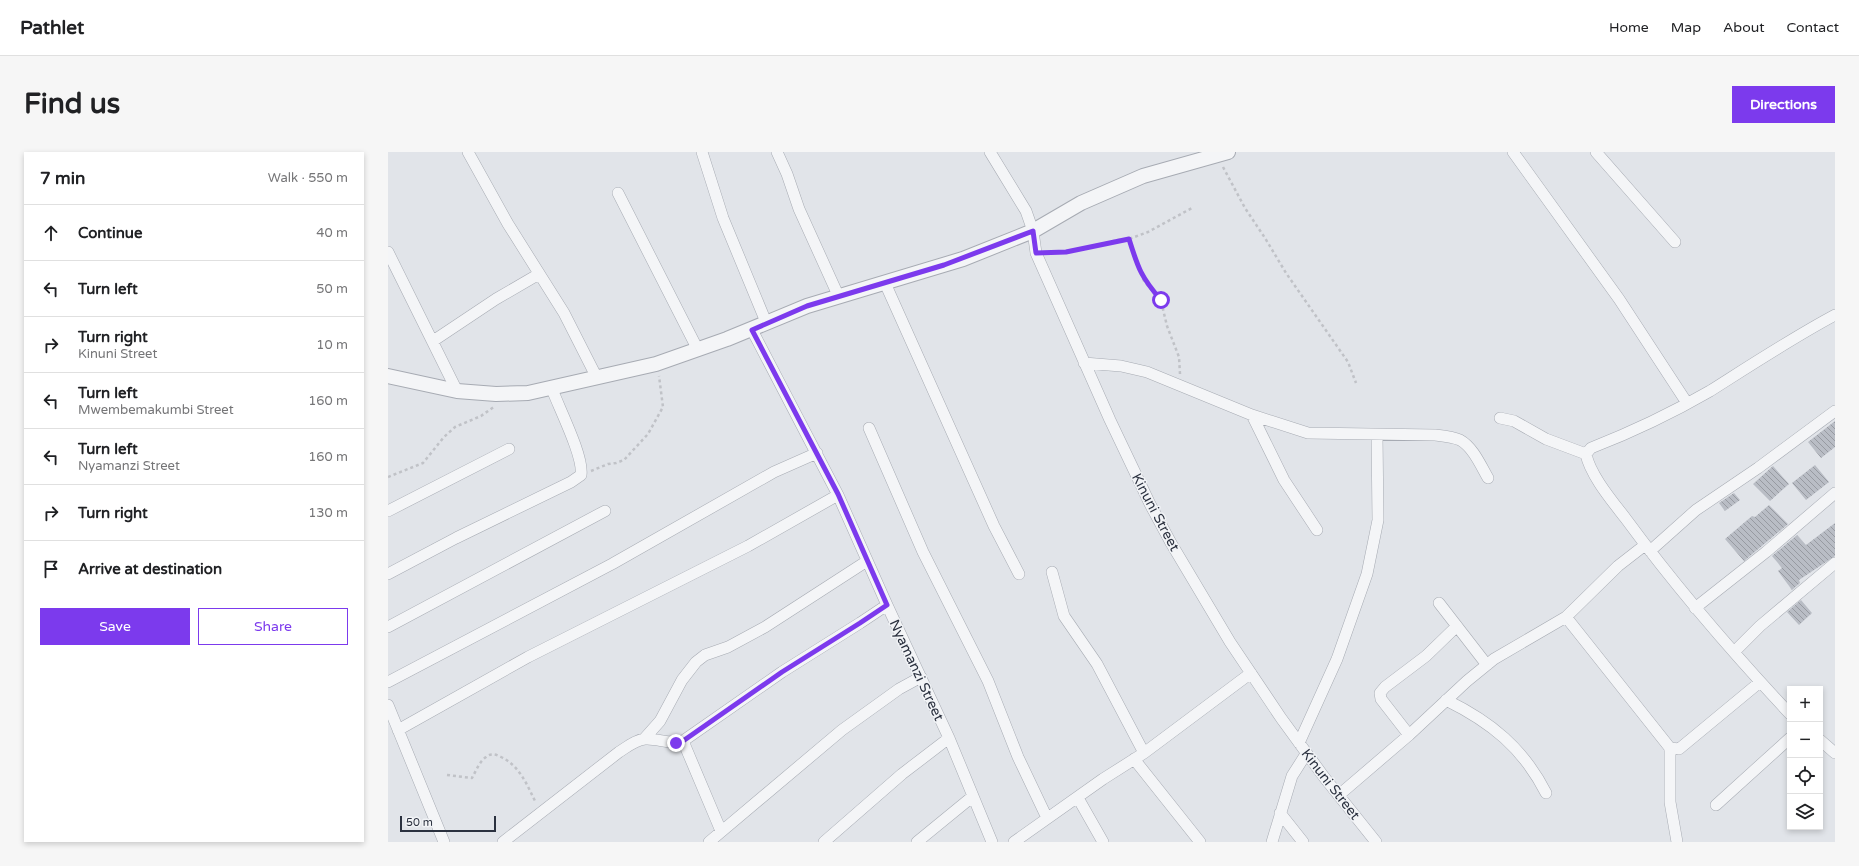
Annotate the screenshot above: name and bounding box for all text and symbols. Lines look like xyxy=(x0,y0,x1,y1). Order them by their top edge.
text: Pathlet xyxy=(20,17,84,39)
text: Home xyxy=(1609,19,1649,36)
text: Map xyxy=(1671,19,1701,36)
text: About xyxy=(1723,19,1765,36)
text: Contact xyxy=(1787,19,1839,36)
button: Directions xyxy=(1732,86,1835,123)
text: Find us xyxy=(24,87,120,121)
text: 7 min xyxy=(40,168,85,189)
text: Walk · 550 m xyxy=(268,170,348,186)
icon: ahead xyxy=(40,222,62,244)
text: Continue xyxy=(78,224,142,242)
text: 40 m xyxy=(316,225,348,241)
icon: left xyxy=(40,278,62,300)
text: Turn left xyxy=(78,280,138,298)
text: 50 m xyxy=(316,281,348,297)
route start xyxy=(1152,291,1170,309)
text: Turn right xyxy=(78,328,148,346)
icon: right xyxy=(40,334,62,356)
text: 10 m xyxy=(316,337,348,353)
text: Kinuni Street xyxy=(78,346,157,362)
text: Turn left xyxy=(78,384,138,402)
icon: left xyxy=(40,390,62,412)
text: 160 m xyxy=(308,393,348,409)
text: Mwembemakumbi Street xyxy=(78,402,234,418)
text: Turn left xyxy=(78,440,138,458)
icon: left xyxy=(40,446,62,468)
text: 160 m xyxy=(308,449,348,465)
text: Nyamanzi Street xyxy=(78,458,180,474)
street label: Kinuni Street xyxy=(1128,470,1183,555)
icon: right xyxy=(40,502,62,524)
text: Turn right xyxy=(78,504,148,522)
text: 130 m xyxy=(308,505,348,521)
icon: arrive xyxy=(40,558,62,580)
text: Arrive at destination xyxy=(78,560,222,578)
button: Save xyxy=(40,608,190,645)
button: Share xyxy=(198,608,348,645)
street label: Nyamanzi Street xyxy=(886,617,948,724)
map controls xyxy=(1787,686,1823,830)
button: + xyxy=(1787,686,1823,722)
button: − xyxy=(1787,722,1823,758)
route end xyxy=(667,734,685,752)
street label: Kinuni Street xyxy=(1298,745,1364,824)
button: locate xyxy=(1787,758,1823,794)
button: layers xyxy=(1787,794,1823,830)
scale bar xyxy=(400,814,496,833)
text: 50 m xyxy=(406,816,433,829)

